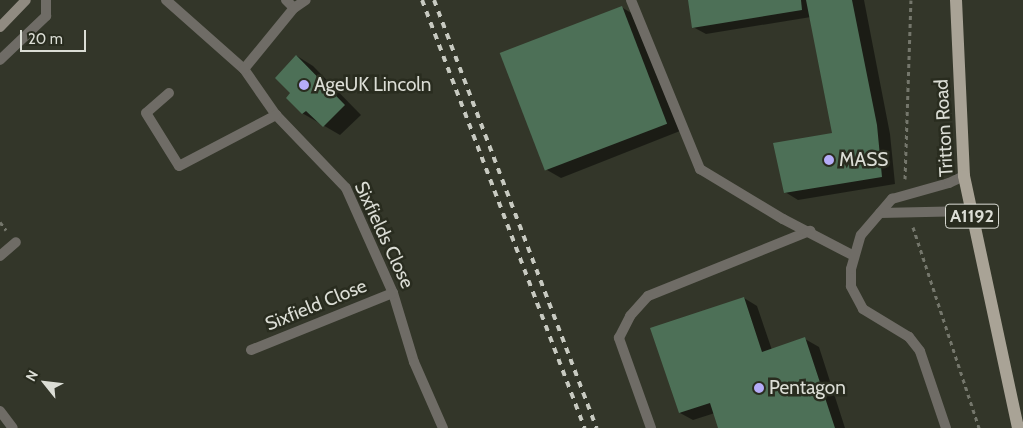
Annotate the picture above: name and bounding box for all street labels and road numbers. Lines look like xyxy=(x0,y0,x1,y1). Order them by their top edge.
street label: Tritton Road xyxy=(930,79,958,177)
street label: Sixfields Close xyxy=(349,178,419,292)
road number: A1192 xyxy=(944,200,1000,232)
street label: Sixfield Close xyxy=(262,274,370,336)

